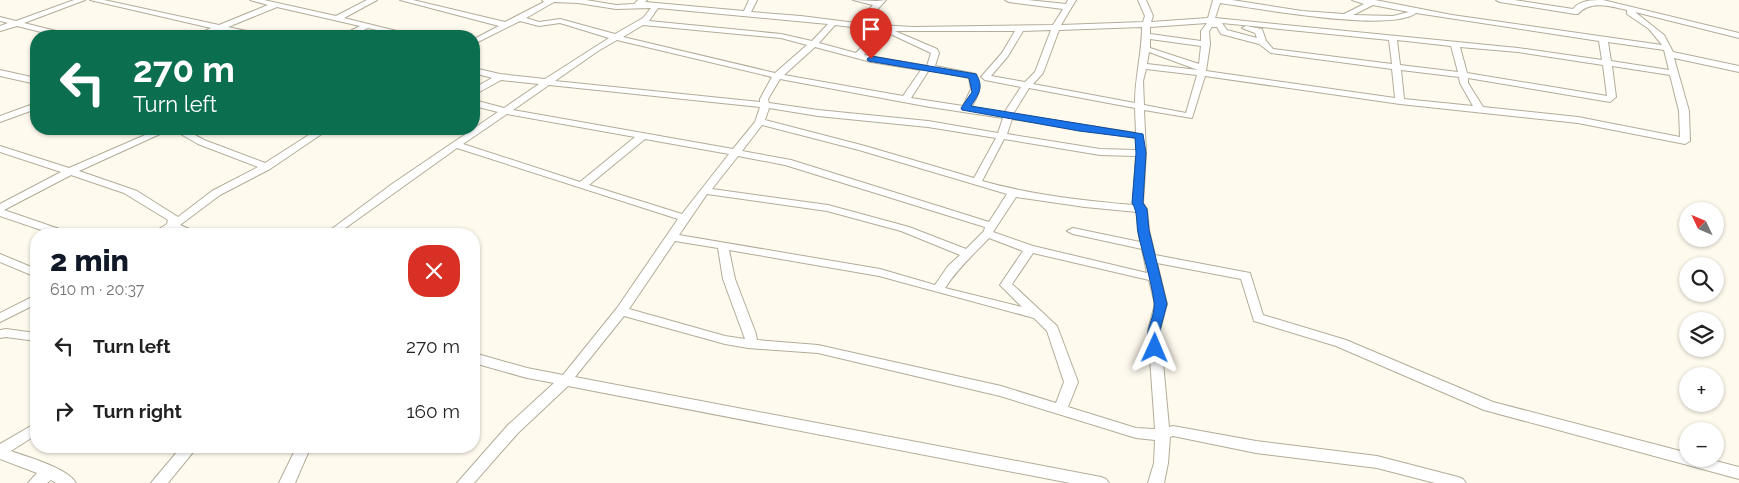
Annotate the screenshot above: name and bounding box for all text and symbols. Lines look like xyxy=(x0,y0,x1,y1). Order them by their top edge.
pin xyxy=(850,8,892,59)
icon: arrive xyxy=(857,15,885,43)
text: 270 m xyxy=(133,49,235,90)
icon: left xyxy=(50,50,115,115)
text: Turn left xyxy=(133,91,217,117)
north arrow xyxy=(1679,202,1724,248)
map controls xyxy=(1679,202,1724,467)
text: 2 min xyxy=(50,243,129,278)
button: close xyxy=(408,245,460,297)
button: search xyxy=(1679,257,1724,302)
text: 610 m · 20:37 xyxy=(50,280,144,299)
button: layers xyxy=(1679,312,1724,357)
position arrow xyxy=(1128,321,1180,373)
icon: left xyxy=(50,332,78,360)
text: Turn left xyxy=(93,335,170,357)
text: 270 m xyxy=(406,335,460,357)
button: + xyxy=(1679,367,1724,412)
icon: right xyxy=(50,397,78,425)
text: Turn right xyxy=(93,400,182,422)
text: 160 m xyxy=(406,400,460,422)
button: − xyxy=(1679,422,1724,467)

